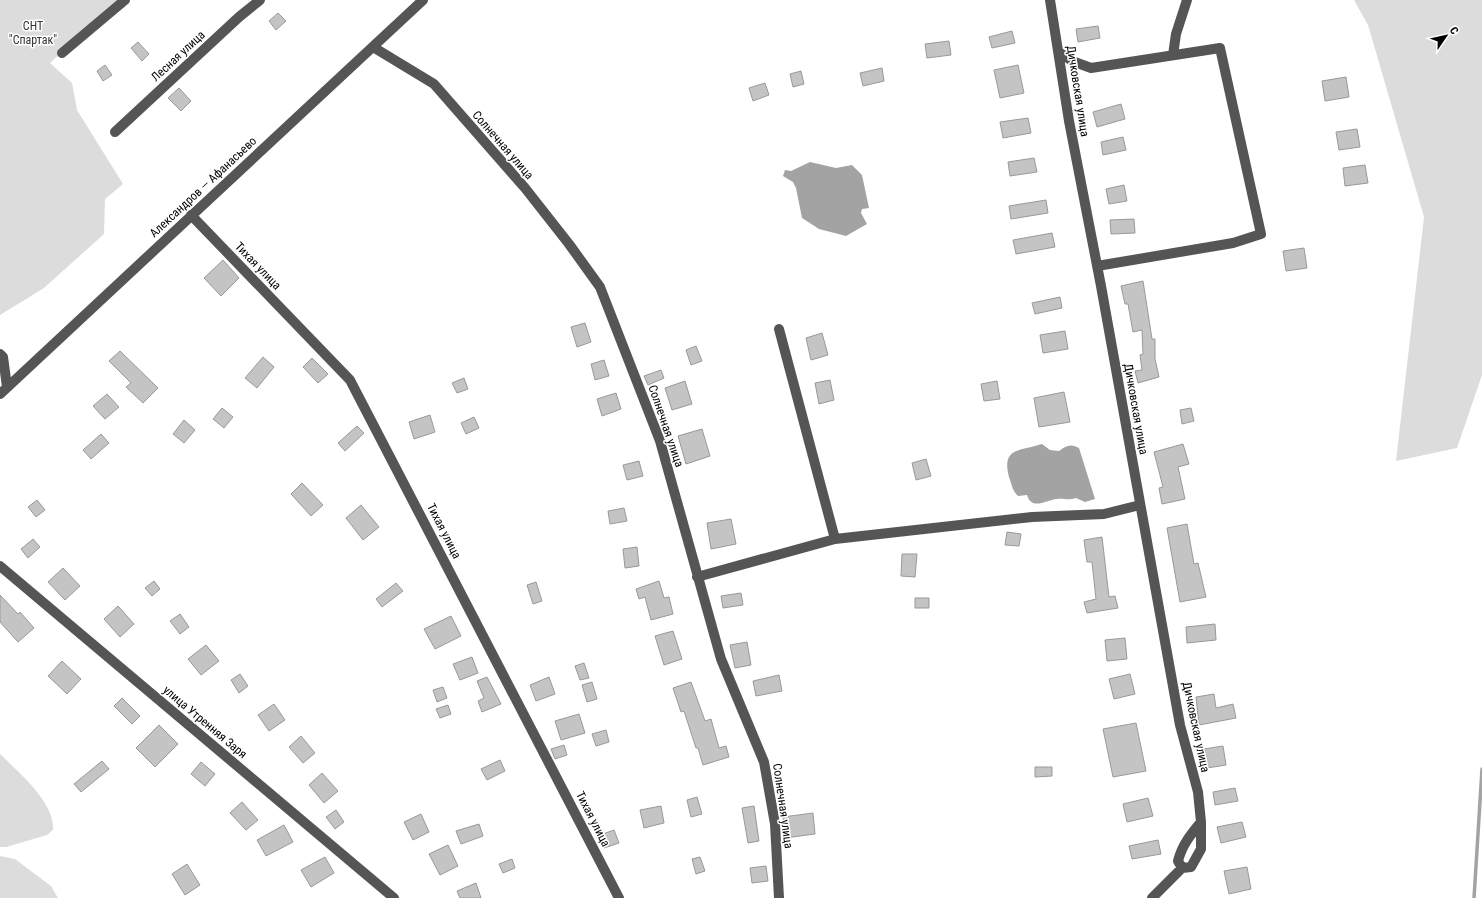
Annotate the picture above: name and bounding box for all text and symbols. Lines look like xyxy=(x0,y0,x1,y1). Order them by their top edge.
north arrow xyxy=(1426,16,1466,56)
park label: СНТ "Спартак" xyxy=(9,19,57,47)
text: С xyxy=(1447,24,1461,37)
street label: Лесная улица xyxy=(148,28,208,84)
street label: Дичковская улица xyxy=(1064,44,1092,138)
street label: Солнечная улица xyxy=(470,108,537,182)
street label: Александров — Афанасьево xyxy=(147,134,259,240)
street label: Тихая улица xyxy=(232,239,284,293)
street label: Дичковская улица xyxy=(1121,362,1151,456)
street label: Солнечная улица xyxy=(645,383,687,469)
street label: Тихая улица xyxy=(424,501,464,561)
street label: Дичковская улица xyxy=(1180,680,1212,774)
street label: улица Утренняя Заря xyxy=(160,683,250,761)
street label: Солнечная улица xyxy=(770,763,796,850)
street label: Тихая улица xyxy=(573,789,613,849)

